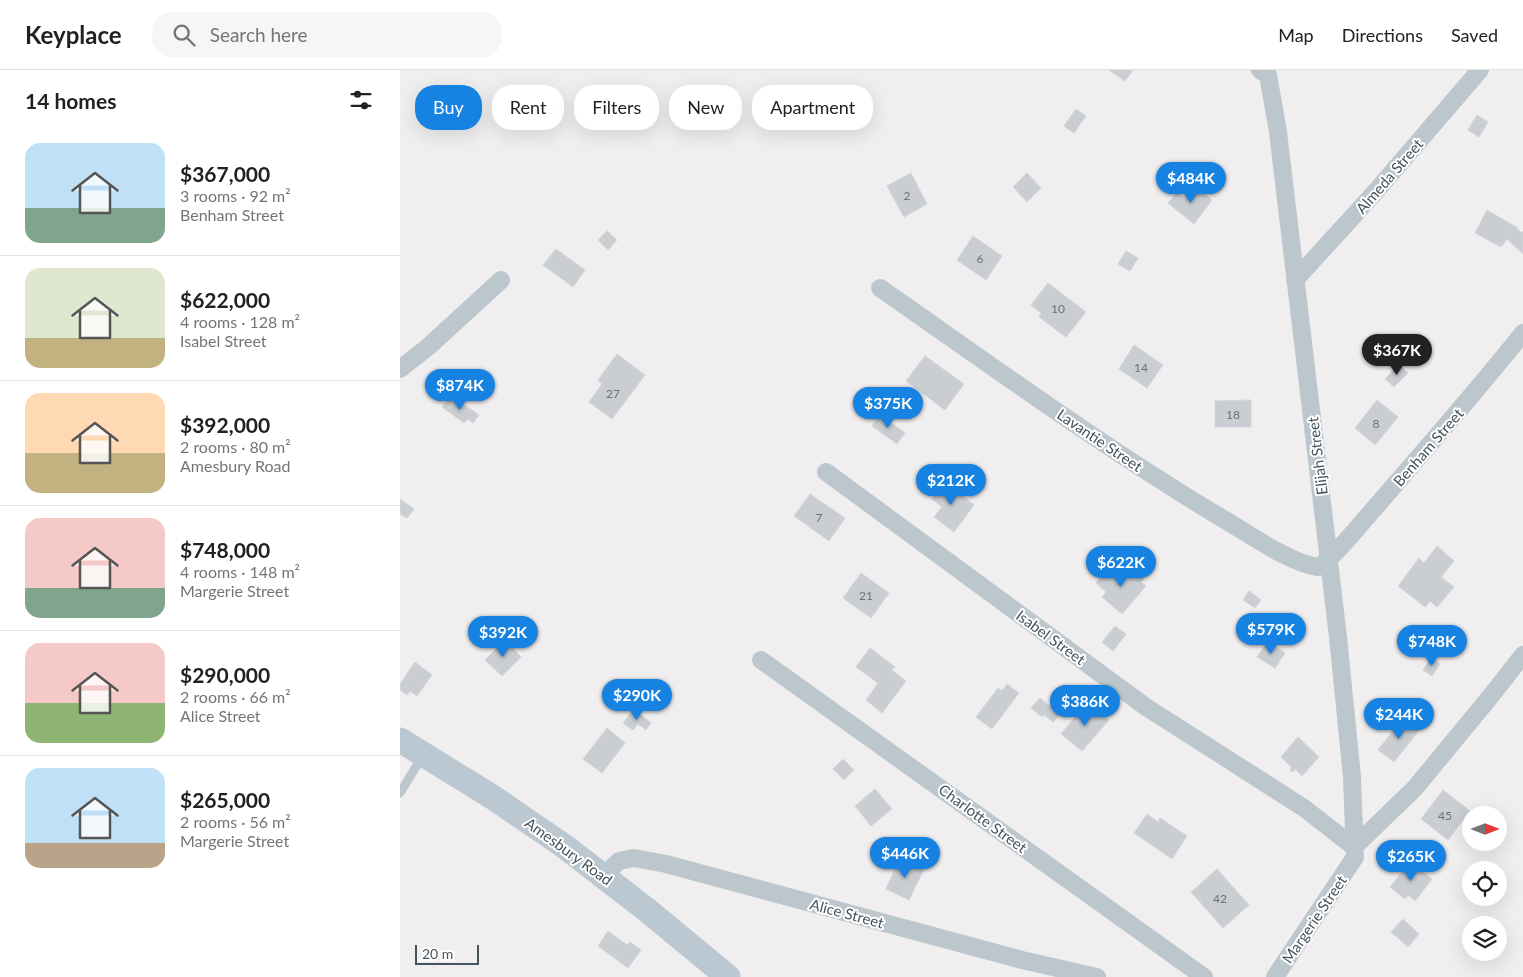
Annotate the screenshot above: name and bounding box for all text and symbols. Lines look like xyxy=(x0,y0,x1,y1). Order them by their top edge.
search box xyxy=(152,12,502,57)
text: Keyplace xyxy=(25,20,122,49)
icon: search xyxy=(170,21,198,49)
text: Search here xyxy=(210,23,308,46)
text: Map xyxy=(1278,24,1314,46)
text: Directions xyxy=(1342,24,1423,46)
text: Saved xyxy=(1451,24,1498,46)
chip: Buy xyxy=(415,85,482,130)
chip: Rent xyxy=(492,85,564,130)
chip: Filters xyxy=(574,85,659,130)
chip: New xyxy=(669,85,742,130)
chip: Apartment xyxy=(752,85,873,130)
icon: filters xyxy=(347,86,375,114)
text: 14 homes xyxy=(25,88,116,113)
street label: Almeda Street xyxy=(1352,134,1427,217)
text: $367,000 xyxy=(180,161,270,186)
pin: $484K xyxy=(1156,162,1226,204)
icon: home xyxy=(65,163,125,223)
text: $484K xyxy=(1167,168,1215,187)
text: 3 rooms · 92 m² xyxy=(180,186,291,205)
house number: 2 xyxy=(904,188,911,203)
text: Benham Street xyxy=(180,205,284,224)
house number: 6 xyxy=(977,251,984,266)
text: $622,000 xyxy=(180,287,270,312)
icon: home xyxy=(65,288,125,348)
house number: 10 xyxy=(1051,301,1065,316)
text: 4 rooms · 128 m² xyxy=(180,312,300,331)
text: Isabel Street xyxy=(180,331,267,350)
pin: $367K xyxy=(1362,334,1432,376)
text: $367K xyxy=(1373,340,1421,359)
house number: 14 xyxy=(1134,360,1148,375)
pin: $874K xyxy=(425,368,495,411)
text: $874K xyxy=(436,375,484,394)
house number: 27 xyxy=(606,386,620,401)
pin: $375K xyxy=(853,386,923,429)
text: $375K xyxy=(864,393,912,412)
street label: Benham Street xyxy=(1389,404,1467,490)
street label: Lavantie Street xyxy=(1054,405,1146,475)
house number: 18 xyxy=(1226,407,1240,422)
text: $392,000 xyxy=(180,412,270,437)
icon: home xyxy=(65,413,125,473)
street label: Elijah Street xyxy=(1303,415,1331,496)
house number: 8 xyxy=(1373,416,1380,431)
text: 2 rooms · 80 m² xyxy=(180,437,291,456)
text: Amesbury Road xyxy=(180,456,290,475)
pin: $212K xyxy=(916,464,986,506)
text: $212K xyxy=(927,470,975,489)
house number: 7 xyxy=(816,510,823,525)
text: $748,000 xyxy=(180,537,270,562)
icon: home xyxy=(65,538,125,598)
pin: $622K xyxy=(1086,546,1156,588)
text: $622K xyxy=(1097,552,1145,571)
text: 4 rooms · 148 m² xyxy=(180,562,300,581)
text: Margerie Street xyxy=(180,581,289,600)
house number: 21 xyxy=(859,588,873,603)
street label: Isabel Street xyxy=(1013,606,1090,668)
pin: $579K xyxy=(1236,612,1306,655)
pin: $392K xyxy=(468,616,538,658)
text: $579K xyxy=(1247,619,1295,638)
text: $392K xyxy=(479,622,527,641)
pin: $748K xyxy=(1397,624,1467,667)
text: $748K xyxy=(1408,631,1456,650)
text: $290,000 xyxy=(180,662,270,687)
icon: home xyxy=(65,663,125,723)
pin: $290K xyxy=(602,678,672,721)
pin: $386K xyxy=(1050,684,1120,727)
text: $290K xyxy=(613,685,661,704)
text: 2 rooms · 66 m² xyxy=(180,687,291,706)
text: $386K xyxy=(1061,691,1109,710)
pin: $244K xyxy=(1364,698,1434,740)
text: $244K xyxy=(1375,704,1423,723)
text: Alice Street xyxy=(180,706,261,725)
street label: Charlotte Street xyxy=(935,780,1031,856)
text: $265,000 xyxy=(180,787,270,812)
icon: home xyxy=(65,788,125,848)
north arrow xyxy=(1462,806,1508,851)
map controls xyxy=(1462,806,1507,961)
house number: 45 xyxy=(1438,808,1452,823)
text: 2 rooms · 56 m² xyxy=(180,812,291,831)
street label: Amesbury Road xyxy=(522,813,616,889)
text: Margerie Street xyxy=(180,831,289,850)
pin: $446K xyxy=(870,836,940,879)
pin: $265K xyxy=(1376,840,1446,882)
text: $446K xyxy=(881,843,929,862)
text: $265K xyxy=(1387,846,1435,865)
button: locate xyxy=(1462,861,1507,906)
street label: Margerie Street xyxy=(1278,871,1350,966)
house number: 42 xyxy=(1213,891,1227,906)
street label: Alice Street xyxy=(808,895,886,932)
button: layers xyxy=(1462,916,1507,961)
scale bar xyxy=(415,942,479,965)
text: 20 m xyxy=(422,945,453,962)

